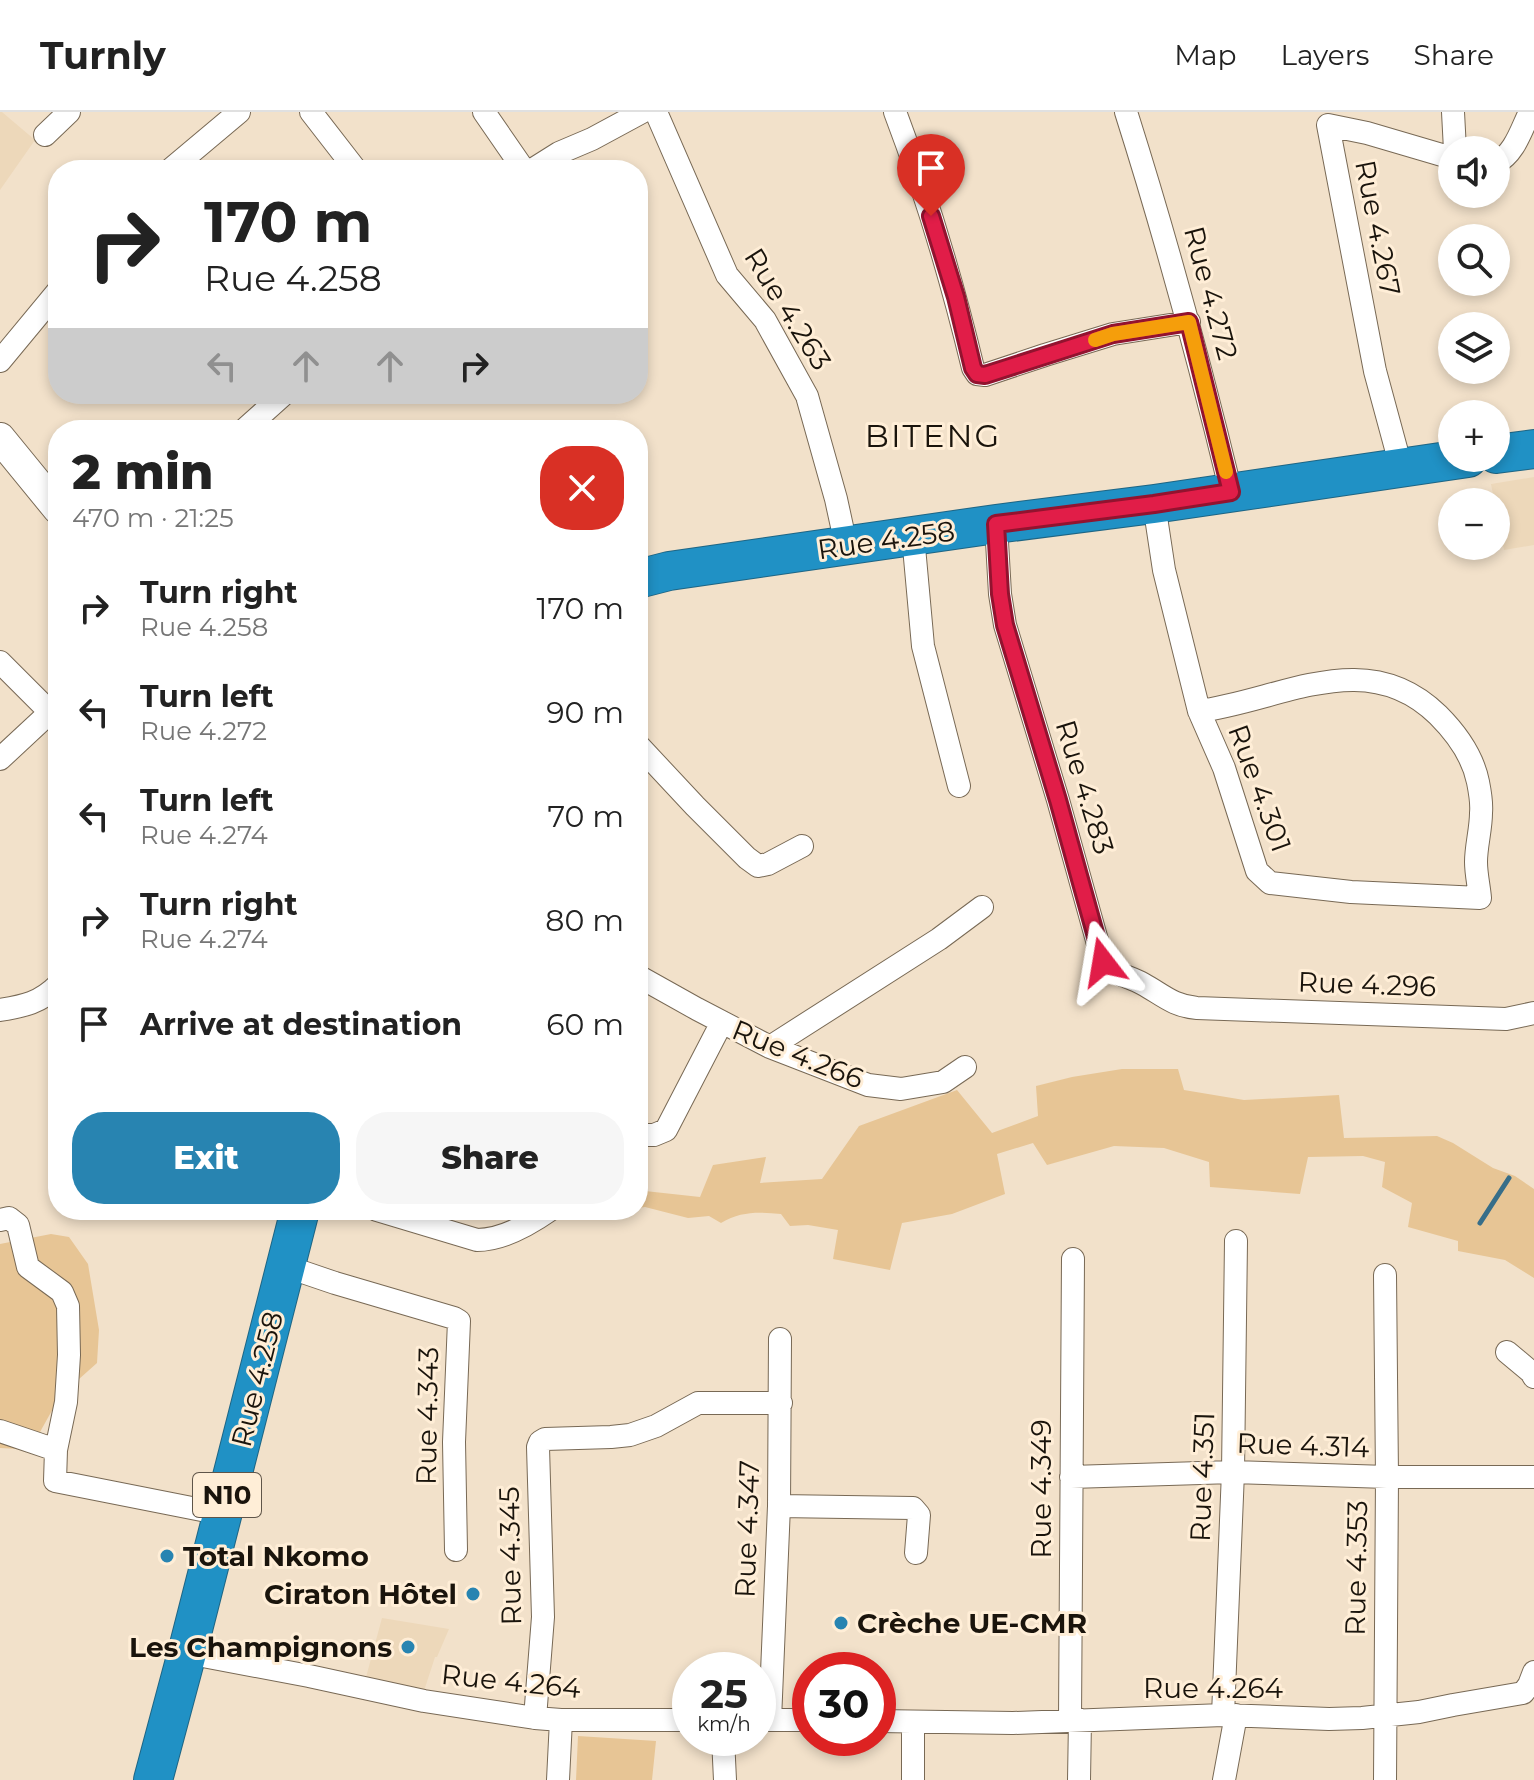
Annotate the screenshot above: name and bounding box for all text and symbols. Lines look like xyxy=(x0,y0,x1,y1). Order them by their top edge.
text: Turnly xyxy=(40,32,166,79)
text: Map xyxy=(1174,38,1237,72)
text: Layers xyxy=(1281,38,1370,72)
text: Share xyxy=(1414,38,1494,72)
pin xyxy=(897,134,965,216)
map controls xyxy=(1438,136,1510,560)
button: sound xyxy=(1438,136,1510,208)
icon: arrive xyxy=(909,146,953,190)
street label: Rue 4.267 xyxy=(1348,157,1408,299)
text: 170 m xyxy=(204,188,372,256)
icon: right xyxy=(72,192,176,296)
street label: Rue 4.272 xyxy=(1177,223,1245,363)
button: search xyxy=(1438,224,1510,296)
street label: Rue 4.263 xyxy=(737,242,839,376)
text: Rue 4.258 xyxy=(204,256,382,300)
button: layers xyxy=(1438,312,1510,384)
icon: left xyxy=(200,344,244,388)
icon: ahead xyxy=(284,344,328,388)
icon: ahead xyxy=(368,344,412,388)
icon: right xyxy=(452,344,496,388)
button: + xyxy=(1438,400,1510,472)
district label: BITENG xyxy=(865,416,1001,455)
text: 2 min xyxy=(72,443,213,501)
button: close xyxy=(540,446,624,530)
button: − xyxy=(1438,488,1510,560)
text: 470 m · 21:25 xyxy=(72,502,234,534)
street label: Rue 4.258 xyxy=(815,514,957,566)
text: Turn right xyxy=(140,574,297,611)
icon: right xyxy=(72,586,116,630)
text: 170 m xyxy=(537,590,624,627)
text: Rue 4.258 xyxy=(140,611,268,643)
text: Turn left xyxy=(140,678,273,715)
icon: left xyxy=(72,690,116,734)
text: 90 m xyxy=(546,694,624,731)
text: Rue 4.272 xyxy=(140,715,267,747)
street label: Rue 4.283 xyxy=(1049,716,1121,858)
street label: Rue 4.301 xyxy=(1221,720,1299,856)
text: Turn left xyxy=(140,782,273,819)
icon: left xyxy=(72,794,116,838)
text: 70 m xyxy=(547,798,624,835)
text: Rue 4.274 xyxy=(140,819,268,851)
text: Turn right xyxy=(140,886,297,923)
icon: right xyxy=(72,898,116,942)
text: 80 m xyxy=(545,902,624,939)
position arrow xyxy=(1061,920,1145,1004)
text: Rue 4.274 xyxy=(140,923,268,955)
street label: Rue 4.296 xyxy=(1297,965,1437,1003)
icon: arrive xyxy=(72,1002,116,1046)
text: Arrive at destination xyxy=(140,1006,462,1043)
text: 60 m xyxy=(546,1006,624,1043)
street label: Rue 4.266 xyxy=(727,1012,869,1096)
button: Exit xyxy=(72,1112,340,1204)
button: Share xyxy=(356,1112,624,1204)
street label: Rue 4.258 xyxy=(224,1308,290,1450)
street label: Rue 4.343 xyxy=(409,1347,445,1485)
street label: Rue 4.351 xyxy=(1183,1411,1221,1543)
street label: Rue 4.349 xyxy=(1024,1419,1058,1559)
street label: Rue 4.314 xyxy=(1236,1426,1371,1464)
street label: Rue 4.347 xyxy=(728,1459,766,1599)
road number: N10 xyxy=(193,1473,261,1517)
street label: Rue 4.345 xyxy=(492,1486,528,1626)
street label: Rue 4.353 xyxy=(1338,1500,1374,1636)
place label: Total Nkomo xyxy=(183,1539,369,1573)
marker: Total Nkomo xyxy=(158,1547,176,1565)
place label: Ciraton Hôtel xyxy=(264,1577,457,1611)
marker: Ciraton Hôtel xyxy=(464,1585,482,1603)
place label: Crèche UE-CMR xyxy=(857,1606,1087,1640)
marker: Crèche UE-CMR xyxy=(832,1614,850,1632)
place label: Les Champignons xyxy=(129,1630,392,1664)
marker: Les Champignons xyxy=(399,1638,417,1656)
speed limit sign: 30 xyxy=(792,1652,896,1756)
street label: Rue 4.264 xyxy=(440,1657,583,1705)
text: 25 xyxy=(700,1669,748,1718)
street label: Rue 4.264 xyxy=(1143,1671,1283,1705)
text: km/h xyxy=(697,1712,751,1736)

